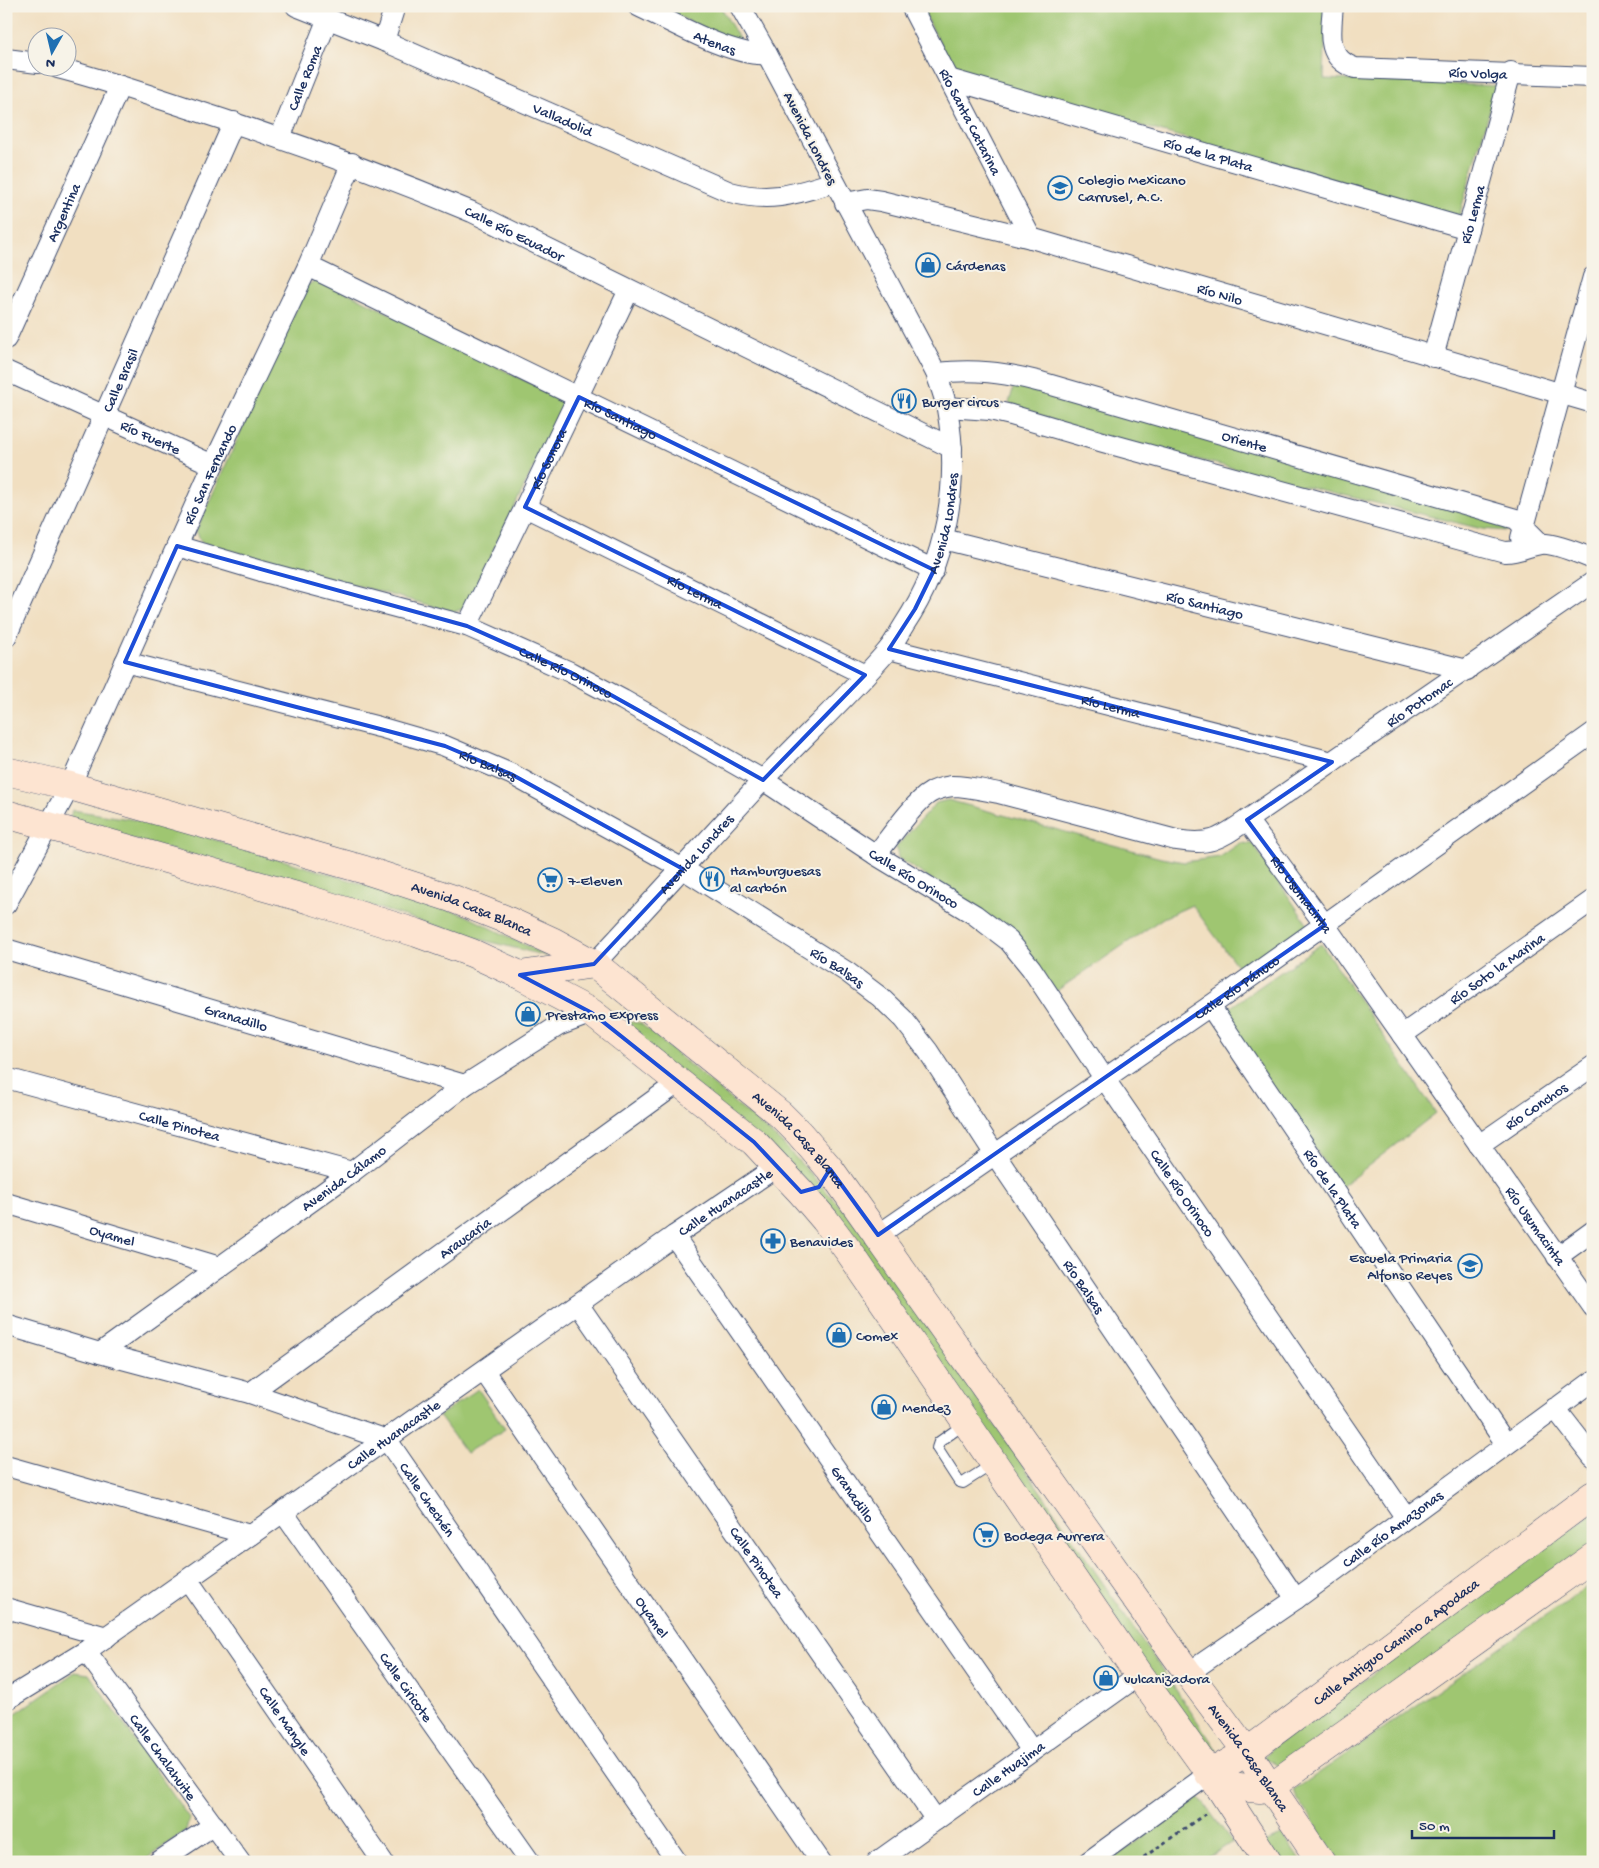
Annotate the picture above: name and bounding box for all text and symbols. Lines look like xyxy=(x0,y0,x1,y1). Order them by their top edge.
street label: Atenas xyxy=(690,27,738,60)
north arrow xyxy=(28,28,78,78)
street label: Calle Roma xyxy=(285,42,327,114)
text: N xyxy=(45,53,56,71)
street label: Río Volga xyxy=(1448,65,1508,85)
street label: Río Santa Catarina xyxy=(934,66,1004,179)
street label: Avenida Londres xyxy=(778,89,841,189)
street label: Valladolid xyxy=(529,100,596,142)
street label: Río de la Plata xyxy=(1161,134,1255,178)
place label: Colegio Mexicano Carrusel, A.C. xyxy=(1078,172,1186,207)
school or university icon: Colegio Mexicano Carrusel, A.C. xyxy=(1047,175,1073,201)
street label: Argentina xyxy=(44,180,86,245)
street label: Río Lerma xyxy=(1457,183,1491,246)
street label: Calle Río Ecuador xyxy=(461,203,568,268)
shop icon: Cárdenas xyxy=(915,252,941,278)
place label: Cárdenas xyxy=(946,258,1006,276)
street label: Río Nilo xyxy=(1195,280,1245,311)
street label: Calle Brasil xyxy=(100,346,144,416)
restaurant icon: Burger circus xyxy=(891,388,917,414)
street label: Río Santiago xyxy=(581,394,660,445)
place label: Burger circus xyxy=(921,394,999,412)
street label: Río Fuerte xyxy=(117,417,183,460)
street label: Río San Fernando xyxy=(181,422,242,528)
street label: Río Sonora xyxy=(528,425,573,493)
street label: Oriente xyxy=(1219,428,1269,458)
street label: Avenida Londres xyxy=(925,473,963,577)
street label: Río Lerma xyxy=(664,572,726,615)
street label: Río Santiago xyxy=(1164,588,1245,625)
street label: Calle Río Orinoco xyxy=(515,643,615,704)
street label: Río Potomac xyxy=(1383,674,1457,732)
street label: Río Lerma xyxy=(1079,691,1142,724)
street label: Río Balsas xyxy=(456,746,520,787)
street label: Avenida Londres xyxy=(656,811,738,899)
street label: Calle Río Orinoco xyxy=(864,845,962,914)
street label: Río Usumacinta xyxy=(1265,852,1335,938)
place label: Hamburguesas al carbón xyxy=(730,863,821,898)
restaurant icon: Hamburguesas al carbón xyxy=(699,866,725,892)
supermarket icon: 7-Eleven xyxy=(537,867,563,893)
place label: 7-Eleven xyxy=(567,873,622,891)
street label: Avenida Casa Blanca xyxy=(409,879,535,942)
street label: Río Soto la Marina xyxy=(1447,929,1550,1010)
street label: Río Balsas xyxy=(806,944,867,993)
street label: Calle Río Pánuco xyxy=(1192,952,1284,1025)
street label: Granadillo xyxy=(202,1001,269,1037)
shop icon: Prestamo Express xyxy=(515,1001,541,1027)
place label: Prestamo Express xyxy=(545,1007,658,1025)
street label: Río Conchos xyxy=(1502,1079,1572,1135)
street label: Avenida Casa Blanca xyxy=(748,1088,848,1193)
street label: Calle Pinotea xyxy=(137,1108,222,1147)
street label: Avenida Cálamo xyxy=(299,1142,391,1216)
street label: Río de la Plata xyxy=(1298,1146,1365,1233)
street label: Calle Río Orinoco xyxy=(1145,1147,1218,1241)
street label: Calle Huanacastle xyxy=(675,1165,777,1241)
street label: Río Usumacinta xyxy=(1500,1184,1569,1270)
street label: Araucaria xyxy=(436,1214,496,1264)
street label: Oyamel xyxy=(87,1221,137,1252)
pharmacy icon: Benavides xyxy=(760,1228,786,1254)
place label: Benavides xyxy=(789,1234,853,1252)
place label: Escuela Primaria Alfonso Reyes xyxy=(1349,1250,1453,1285)
school or university icon: Escuela Primaria Alfonso Reyes xyxy=(1457,1253,1483,1279)
street label: Río Balsas xyxy=(1058,1257,1107,1318)
shop icon: Comex xyxy=(826,1322,852,1348)
place label: Comex xyxy=(856,1328,898,1346)
shop icon: Mendez xyxy=(871,1394,897,1420)
street label: Calle Huanacastle xyxy=(344,1397,445,1475)
place label: Mendez xyxy=(902,1400,951,1418)
street label: Calle Chechén xyxy=(394,1460,458,1541)
street label: Granadillo xyxy=(826,1463,878,1527)
street label: Calle Río Amazonas xyxy=(1339,1487,1447,1573)
supermarket icon: Bodega Aurrera xyxy=(973,1522,999,1548)
street label: Calle Pinotea xyxy=(724,1524,787,1603)
place label: Bodega Aurrera xyxy=(1003,1528,1105,1546)
street label: Calle Antiguo Camino a Apodaca xyxy=(1310,1575,1484,1711)
street label: Oyamel xyxy=(630,1594,672,1642)
street label: Calle Ciricote xyxy=(374,1650,436,1727)
shop icon: vulcanizadora xyxy=(1093,1665,1119,1691)
place label: vulcanizadora xyxy=(1124,1671,1211,1689)
street label: Calle Mangle xyxy=(253,1684,314,1760)
street label: Avenida Casa Blanca xyxy=(1203,1701,1292,1816)
street label: Calle Chalahuite xyxy=(124,1711,199,1805)
street label: Calle Huajima xyxy=(969,1738,1050,1802)
scale bar xyxy=(1412,1808,1554,1840)
text: 50 m xyxy=(1419,1818,1450,1836)

